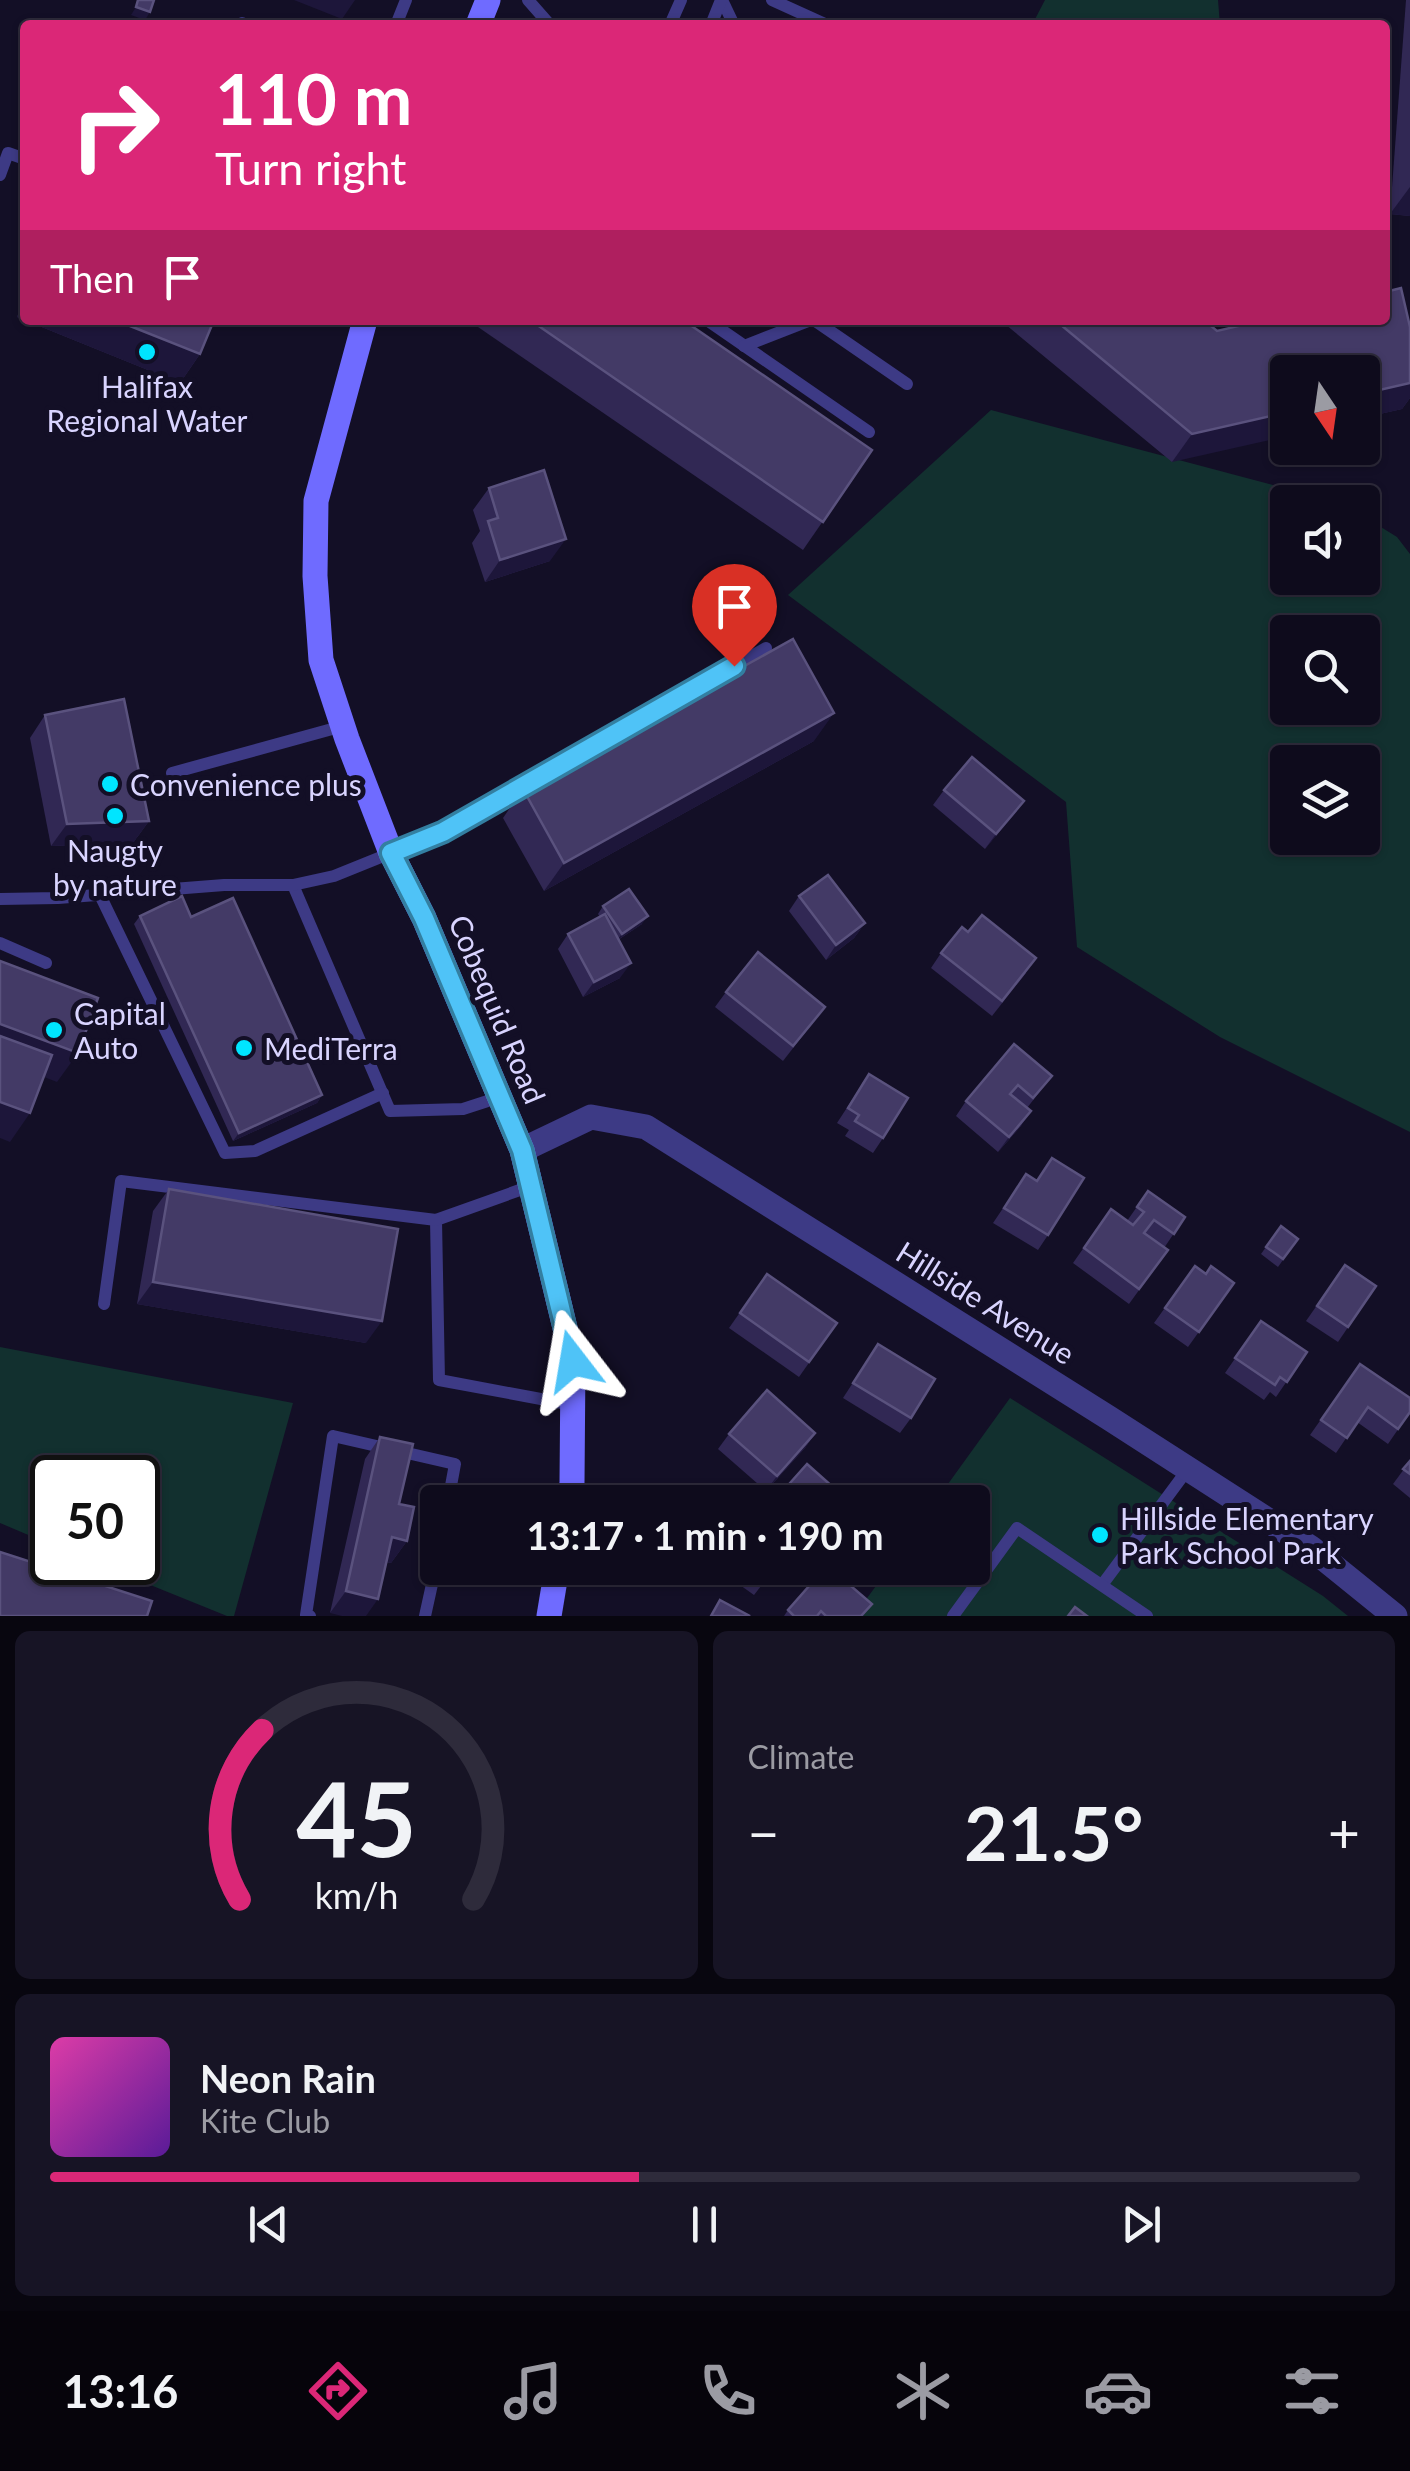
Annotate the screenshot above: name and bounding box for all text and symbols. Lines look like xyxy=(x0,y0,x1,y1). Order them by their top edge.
text: 110 m xyxy=(215,56,412,140)
icon: right xyxy=(50,60,180,190)
text: Turn right xyxy=(215,141,406,195)
icon: arrive xyxy=(155,250,210,305)
text: Then xyxy=(50,255,135,301)
marker: Halifax Regional Water xyxy=(136,341,158,363)
north arrow xyxy=(1270,355,1380,465)
map controls xyxy=(1270,355,1380,855)
place label: Halifax Regional Water xyxy=(46,368,248,438)
button: sound xyxy=(1270,485,1380,595)
pin xyxy=(692,564,777,667)
icon: arrive xyxy=(707,579,762,634)
button: search xyxy=(1270,615,1380,725)
button: layers xyxy=(1270,745,1380,855)
place label: Convenience plus xyxy=(130,766,362,802)
marker: Convenience plus xyxy=(99,773,121,795)
marker: Naugty by nature xyxy=(104,805,126,827)
place label: Naugty by nature xyxy=(53,832,177,902)
street label: Cobequid Road xyxy=(442,909,554,1109)
place label: Capital Auto xyxy=(74,995,166,1065)
marker: Capital Auto xyxy=(43,1019,65,1041)
place label: MediTerra xyxy=(264,1030,398,1066)
marker: MediTerra xyxy=(233,1037,255,1059)
street label: Hillside Avenue xyxy=(890,1233,1082,1371)
position arrow xyxy=(521,1309,625,1413)
speed limit sign: 50 xyxy=(30,1455,160,1585)
place label: Hillside Elementary Park School Park xyxy=(1120,1500,1374,1570)
text: 13:17 · 1 min · 190 m xyxy=(526,1512,884,1558)
marker: Hillside Elementary Park School Park xyxy=(1089,1524,1111,1546)
text: Climate xyxy=(748,1737,854,1776)
text: 45 xyxy=(296,1754,417,1879)
text: 21.5° xyxy=(964,1787,1143,1877)
text: − xyxy=(748,1799,779,1865)
text: + xyxy=(1328,1799,1360,1865)
text: km/h xyxy=(314,1874,398,1917)
text: Neon Rain xyxy=(200,2055,376,2101)
text: Kite Club xyxy=(200,2101,330,2140)
icon: previous xyxy=(241,2197,296,2252)
icon: pause xyxy=(677,2197,732,2252)
icon: next xyxy=(1114,2197,1169,2252)
icon: directions xyxy=(303,2356,373,2426)
icon: music xyxy=(498,2356,568,2426)
icon: phone xyxy=(693,2356,763,2426)
icon: climate xyxy=(888,2356,958,2426)
icon: car xyxy=(1083,2356,1153,2426)
icon: filters xyxy=(1277,2356,1347,2426)
text: 13:16 xyxy=(62,2364,178,2418)

